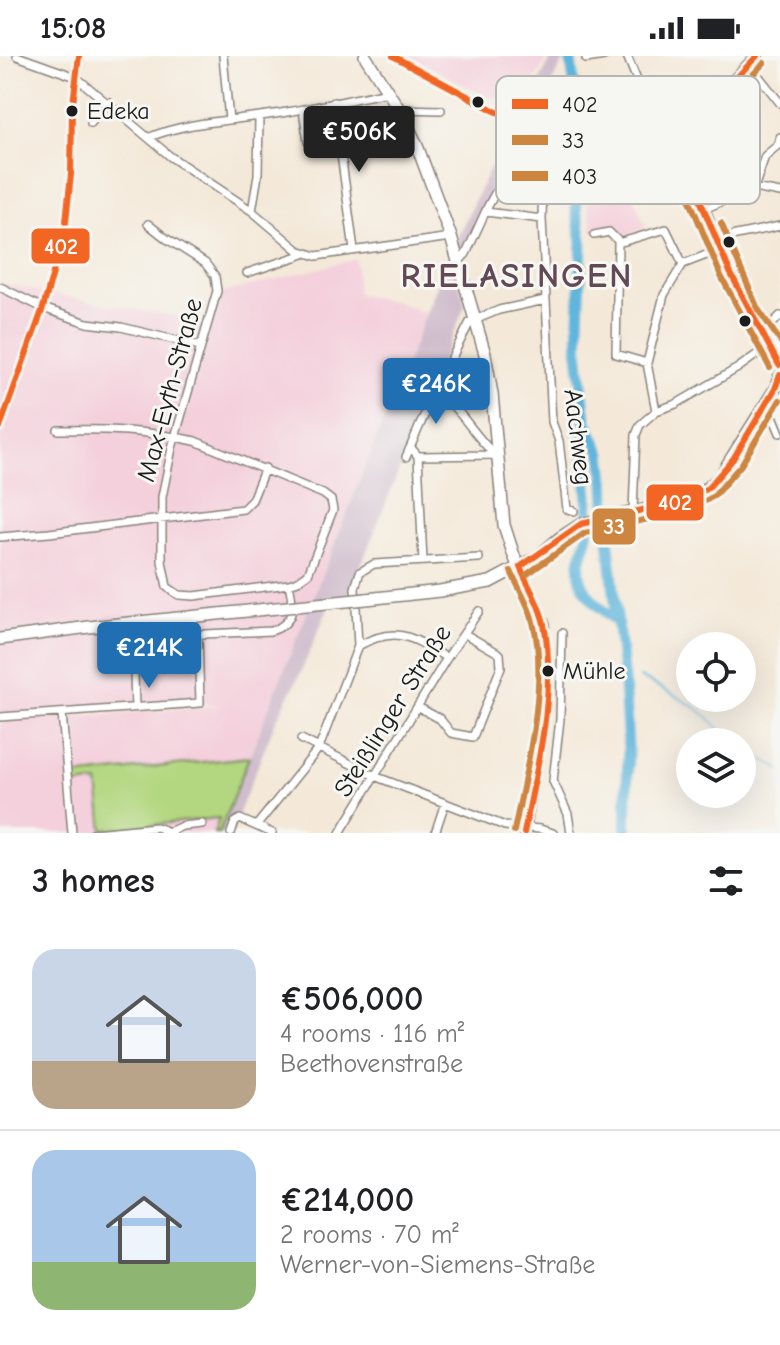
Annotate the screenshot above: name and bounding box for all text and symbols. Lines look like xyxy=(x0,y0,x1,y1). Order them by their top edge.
text: 15:08 xyxy=(40,11,106,46)
legend xyxy=(496,76,760,204)
text: 402 xyxy=(562,92,598,118)
unlabelled marker xyxy=(470,94,486,110)
place label: Edeka xyxy=(87,97,150,125)
marker: Edeka xyxy=(64,103,80,119)
pin: €506K xyxy=(303,106,415,174)
text: €506K xyxy=(322,117,396,147)
text: 33 xyxy=(562,128,584,154)
text: 403 xyxy=(562,164,597,190)
line badge: 402 xyxy=(30,227,91,265)
text: 402 xyxy=(44,234,78,260)
unlabelled marker xyxy=(721,234,737,250)
district label: RIELASINGEN xyxy=(401,256,633,296)
street label: Max-Eyth-Straße xyxy=(131,295,209,485)
unlabelled marker xyxy=(737,313,753,329)
pin: €246K xyxy=(380,358,492,426)
text: €246K xyxy=(401,369,471,399)
street label: Aachweg xyxy=(557,387,599,487)
line badge: 402 xyxy=(645,483,705,522)
text: 402 xyxy=(658,490,692,516)
line badge: 33 xyxy=(591,507,637,546)
text: 33 xyxy=(603,514,625,540)
street label: Steißlinger Straße xyxy=(328,619,458,803)
pin: €214K xyxy=(93,622,205,690)
map controls xyxy=(676,632,756,808)
button: locate xyxy=(676,632,756,712)
text: €214K xyxy=(115,633,183,663)
place label: Mühle xyxy=(563,657,626,685)
marker: Mühle xyxy=(540,663,556,679)
button: layers xyxy=(676,728,756,808)
icon: filters xyxy=(704,859,748,903)
text: 3 homes xyxy=(32,861,155,901)
text: €506,000 xyxy=(280,979,424,1019)
icon: home xyxy=(96,981,192,1077)
text: 4 rooms · 116 m² xyxy=(280,1019,464,1049)
text: Beethovenstraße xyxy=(280,1049,463,1079)
text: €214,000 xyxy=(280,1180,414,1220)
icon: home xyxy=(96,1182,192,1278)
text: 2 rooms · 70 m² xyxy=(280,1220,459,1250)
text: Werner-von-Siemens-Straße xyxy=(280,1250,595,1280)

